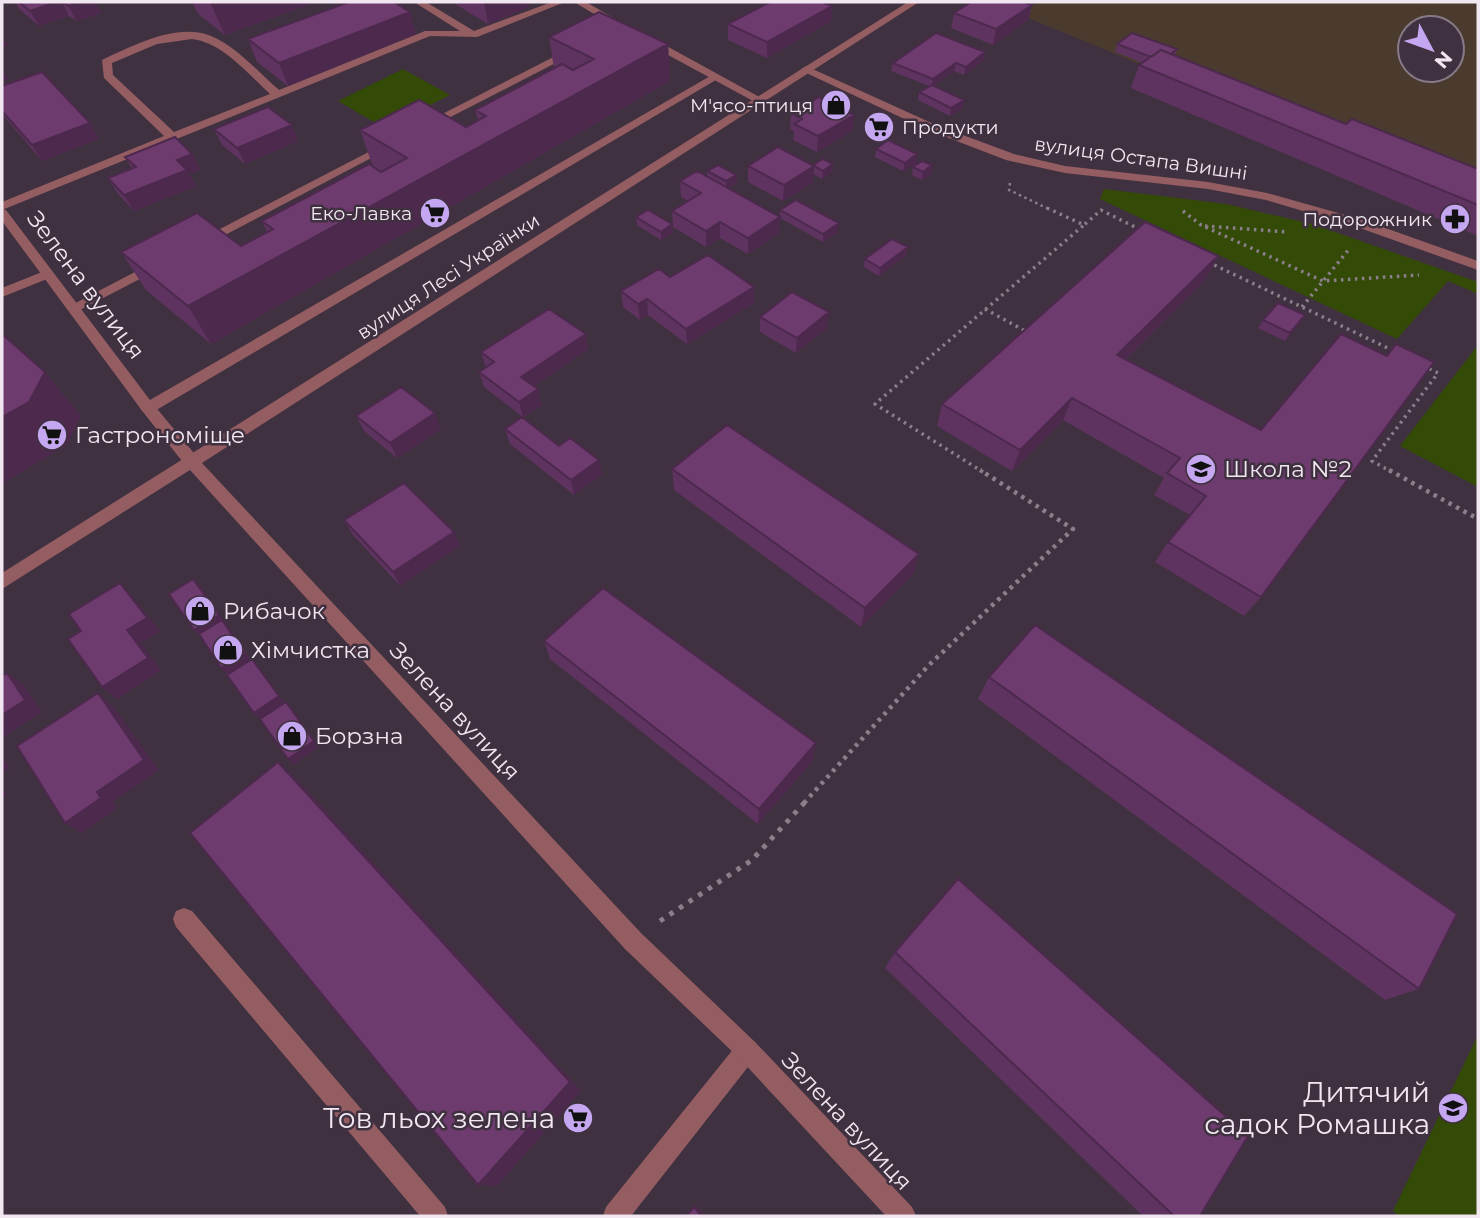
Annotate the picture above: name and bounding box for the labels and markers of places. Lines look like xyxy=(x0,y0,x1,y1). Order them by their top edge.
shop icon: М'ясо-птиця xyxy=(819,88,853,122)
place label: М'ясо-птиця xyxy=(690,94,813,117)
supermarket icon: Продукти xyxy=(862,110,896,144)
place label: Продукти xyxy=(902,116,999,139)
supermarket icon: Еко-Лавка xyxy=(418,196,452,230)
place label: Еко-Лавка xyxy=(310,202,412,225)
pharmacy icon: Подорожник xyxy=(1438,202,1472,236)
place label: Подорожник xyxy=(1302,208,1432,231)
supermarket icon: Гастрономіще xyxy=(35,418,69,452)
place label: Гастрономіще xyxy=(75,421,245,449)
school or university icon: Школа №2 xyxy=(1184,452,1218,486)
place label: Школа №2 xyxy=(1224,455,1352,483)
shop icon: Рибачок xyxy=(183,594,217,628)
place label: Рибачок xyxy=(223,597,326,625)
shop icon: Хімчистка xyxy=(211,633,245,667)
place label: Хімчистка xyxy=(251,636,370,664)
shop icon: Борзна xyxy=(275,719,309,753)
place label: Борзна xyxy=(315,722,403,750)
place label: Дитячий садок Ромашка xyxy=(1204,1075,1430,1141)
school or university icon: Дитячий садок Ромашка xyxy=(1436,1091,1470,1125)
place label: Тов льох зелена xyxy=(323,1101,555,1135)
supermarket icon: Тов льох зелена xyxy=(561,1101,595,1135)

